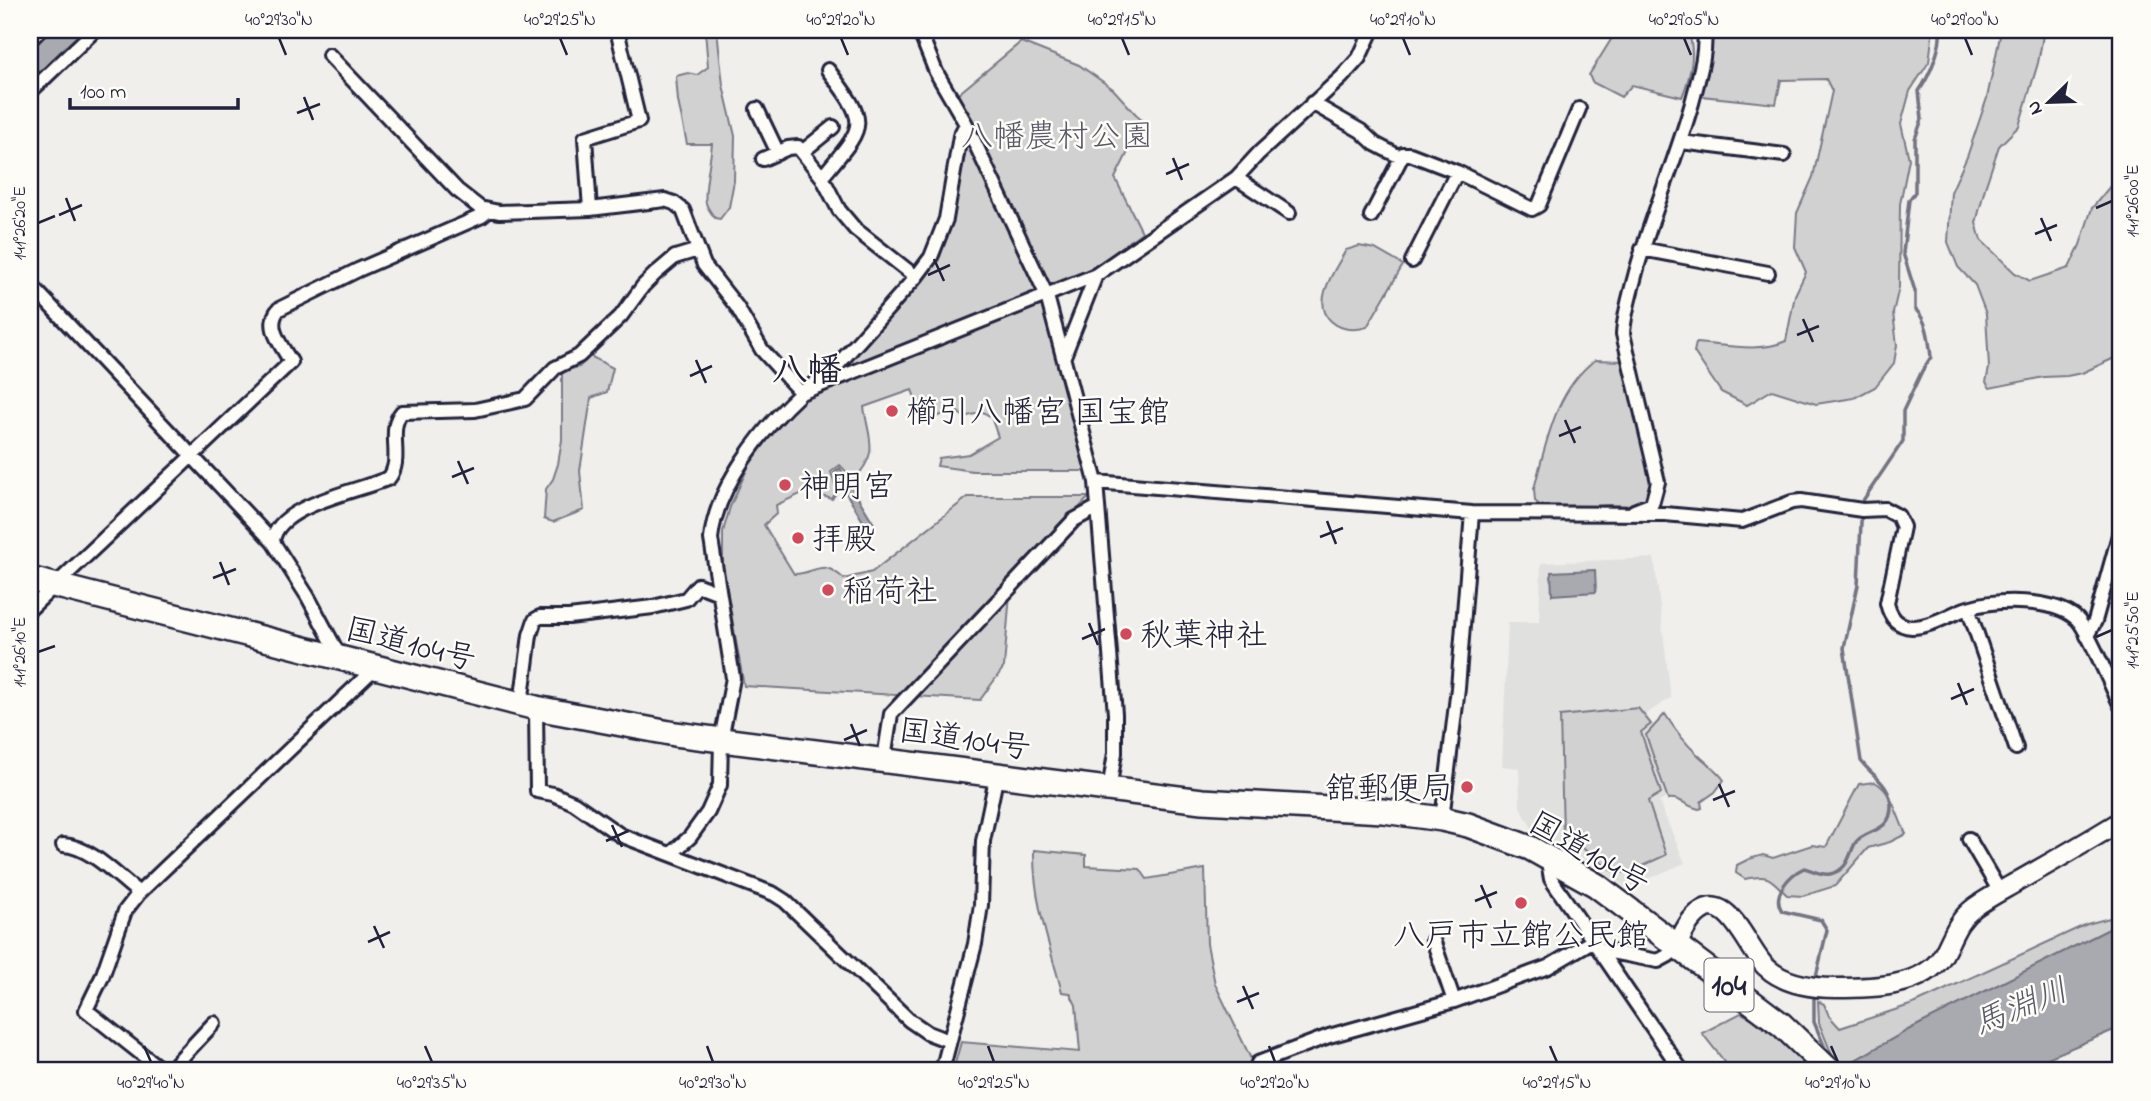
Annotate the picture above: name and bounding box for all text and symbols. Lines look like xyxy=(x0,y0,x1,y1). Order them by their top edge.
text: 40°29'30"N xyxy=(245,8,313,34)
text: 40°29'25"N xyxy=(524,8,596,34)
text: 40°29'20"N xyxy=(806,8,876,34)
text: 40°29'15"N xyxy=(1088,8,1156,34)
text: 40°29'10"N xyxy=(1370,8,1436,34)
text: 40°29'05"N xyxy=(1649,8,1719,34)
text: 40°29'00"N xyxy=(1931,8,1999,34)
scale bar xyxy=(70,66,238,110)
north arrow xyxy=(2014,66,2084,136)
text: 100 m xyxy=(80,78,126,108)
text: N xyxy=(2021,96,2051,119)
park label: 八幡農村公園 xyxy=(961,115,1153,162)
text: 141°26'00"E xyxy=(2121,164,2147,238)
text: 141°26'20"E xyxy=(8,186,34,260)
district label: 八幡 xyxy=(772,347,842,398)
place label: 櫛引八幡宮 国宝館 xyxy=(906,391,1170,438)
marker: 櫛引八幡宮 国宝館 xyxy=(884,403,900,419)
place label: 神明宮 xyxy=(799,465,895,512)
marker: 神明宮 xyxy=(777,477,793,493)
place label: 拝殿 xyxy=(812,518,876,565)
marker: 拝殿 xyxy=(790,530,806,546)
place label: 稲荷社 xyxy=(842,570,938,617)
marker: 稲荷社 xyxy=(820,582,836,598)
text: 141°25'50"E xyxy=(2121,591,2147,669)
street label: 国道104号 xyxy=(340,607,480,685)
place label: 秋葉神社 xyxy=(1140,614,1268,661)
text: 141°26'10"E xyxy=(8,616,34,688)
marker: 秋葉神社 xyxy=(1118,626,1134,642)
street label: 国道104号 xyxy=(895,709,1034,774)
place label: 舘郵便局 xyxy=(1325,767,1453,814)
marker: 舘郵便局 xyxy=(1459,779,1475,795)
street label: 国道104号 xyxy=(1519,801,1658,909)
marker: 八戸市立館公民館 xyxy=(1513,895,1529,911)
place label: 八戸市立館公民館 xyxy=(1393,914,1649,961)
road number: 104 xyxy=(1704,959,1754,1012)
water label: 馬淵川 xyxy=(1967,968,2076,1050)
text: 40°29'40"N xyxy=(117,1071,185,1097)
text: 40°29'35"N xyxy=(397,1071,467,1097)
text: 40°29'30"N xyxy=(679,1071,747,1097)
text: 40°29'25"N xyxy=(958,1071,1030,1097)
text: 40°29'20"N xyxy=(1240,1071,1310,1097)
text: 40°29'15"N xyxy=(1523,1071,1591,1097)
text: 40°29'10"N xyxy=(1805,1071,1871,1097)

